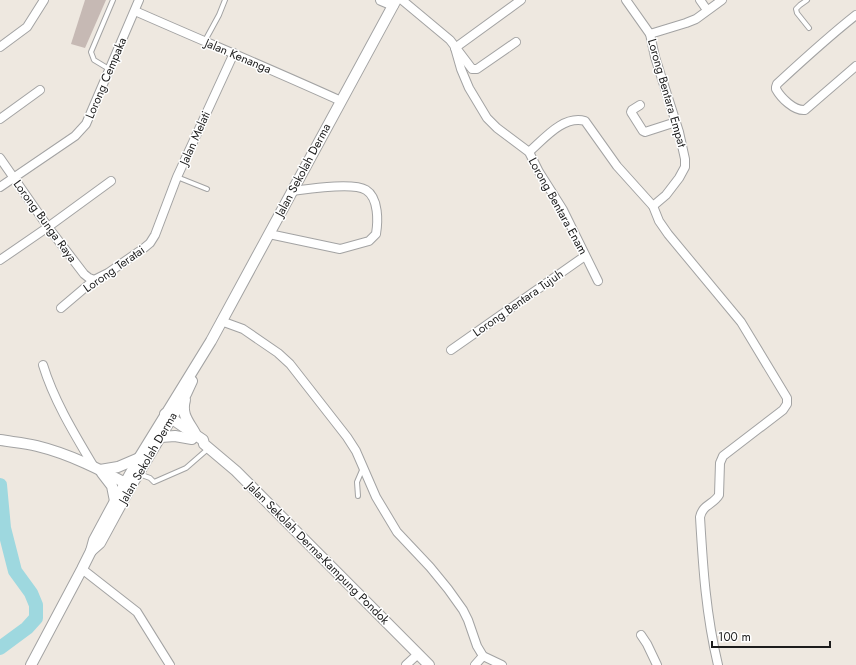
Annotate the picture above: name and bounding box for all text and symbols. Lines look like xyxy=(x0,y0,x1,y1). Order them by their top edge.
street label: Jalan Kenanga xyxy=(200,33,274,78)
street label: Lorong Cempaka xyxy=(81,34,131,121)
street label: Lorong Bentara Empat xyxy=(643,37,691,149)
street label: Jalan Melati xyxy=(174,108,215,170)
street label: Jalan Sekolah Derma xyxy=(270,120,335,222)
street label: Lorong Bentara Enam xyxy=(524,154,592,258)
street label: Lorong Bunga Raya xyxy=(9,176,81,266)
street label: Lorong Teratai xyxy=(80,241,148,297)
street label: Lorong Bentara Tujuh xyxy=(469,265,567,341)
street label: Jalan Sekolah Derma xyxy=(113,408,182,509)
street label: Jalan Sekolah Derma-Kampung Pondok xyxy=(241,476,394,629)
scale bar xyxy=(712,623,830,649)
text: 100 m xyxy=(718,628,751,646)

